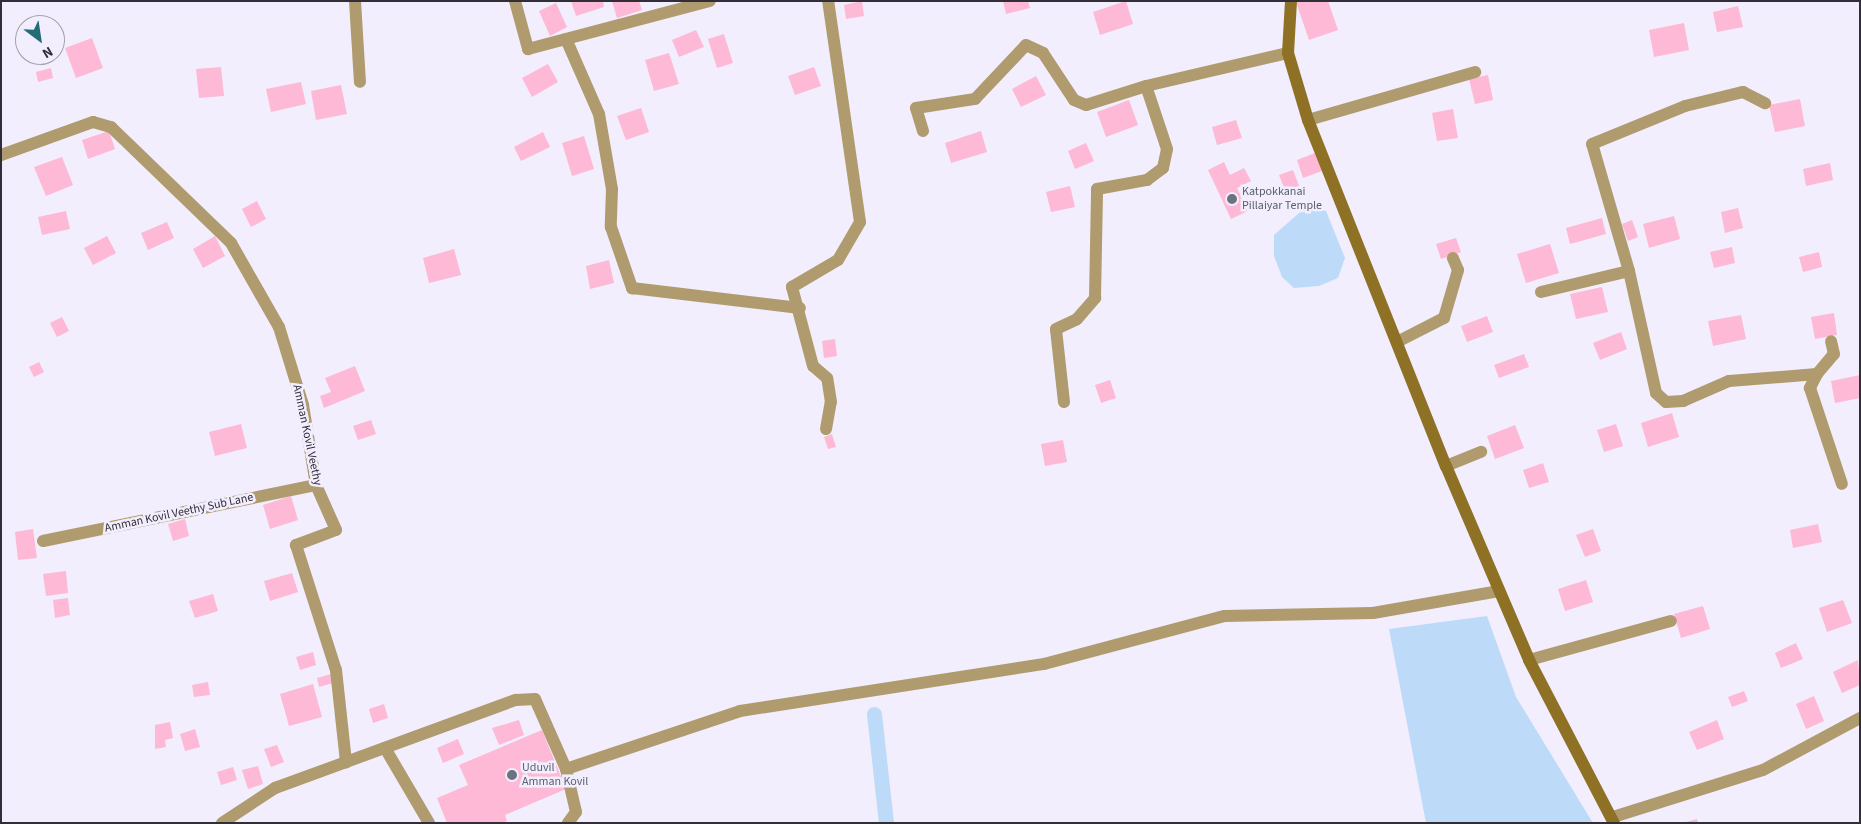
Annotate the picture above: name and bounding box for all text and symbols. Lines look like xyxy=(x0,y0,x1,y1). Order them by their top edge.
north arrow xyxy=(15,15,65,65)
text: N xyxy=(38,41,56,63)
place label: Katpokkanai Pillaiyar Temple xyxy=(1242,185,1322,213)
marker: Katpokkanai Pillaiyar Temple xyxy=(1226,193,1238,205)
street label: Amman Kovil Veethy xyxy=(289,383,325,487)
street label: Amman Kovil Veethy Sub Lane xyxy=(103,490,255,536)
place label: Uduvil Amman Kovil xyxy=(522,761,588,789)
marker: Uduvil Amman Kovil xyxy=(506,769,518,781)

